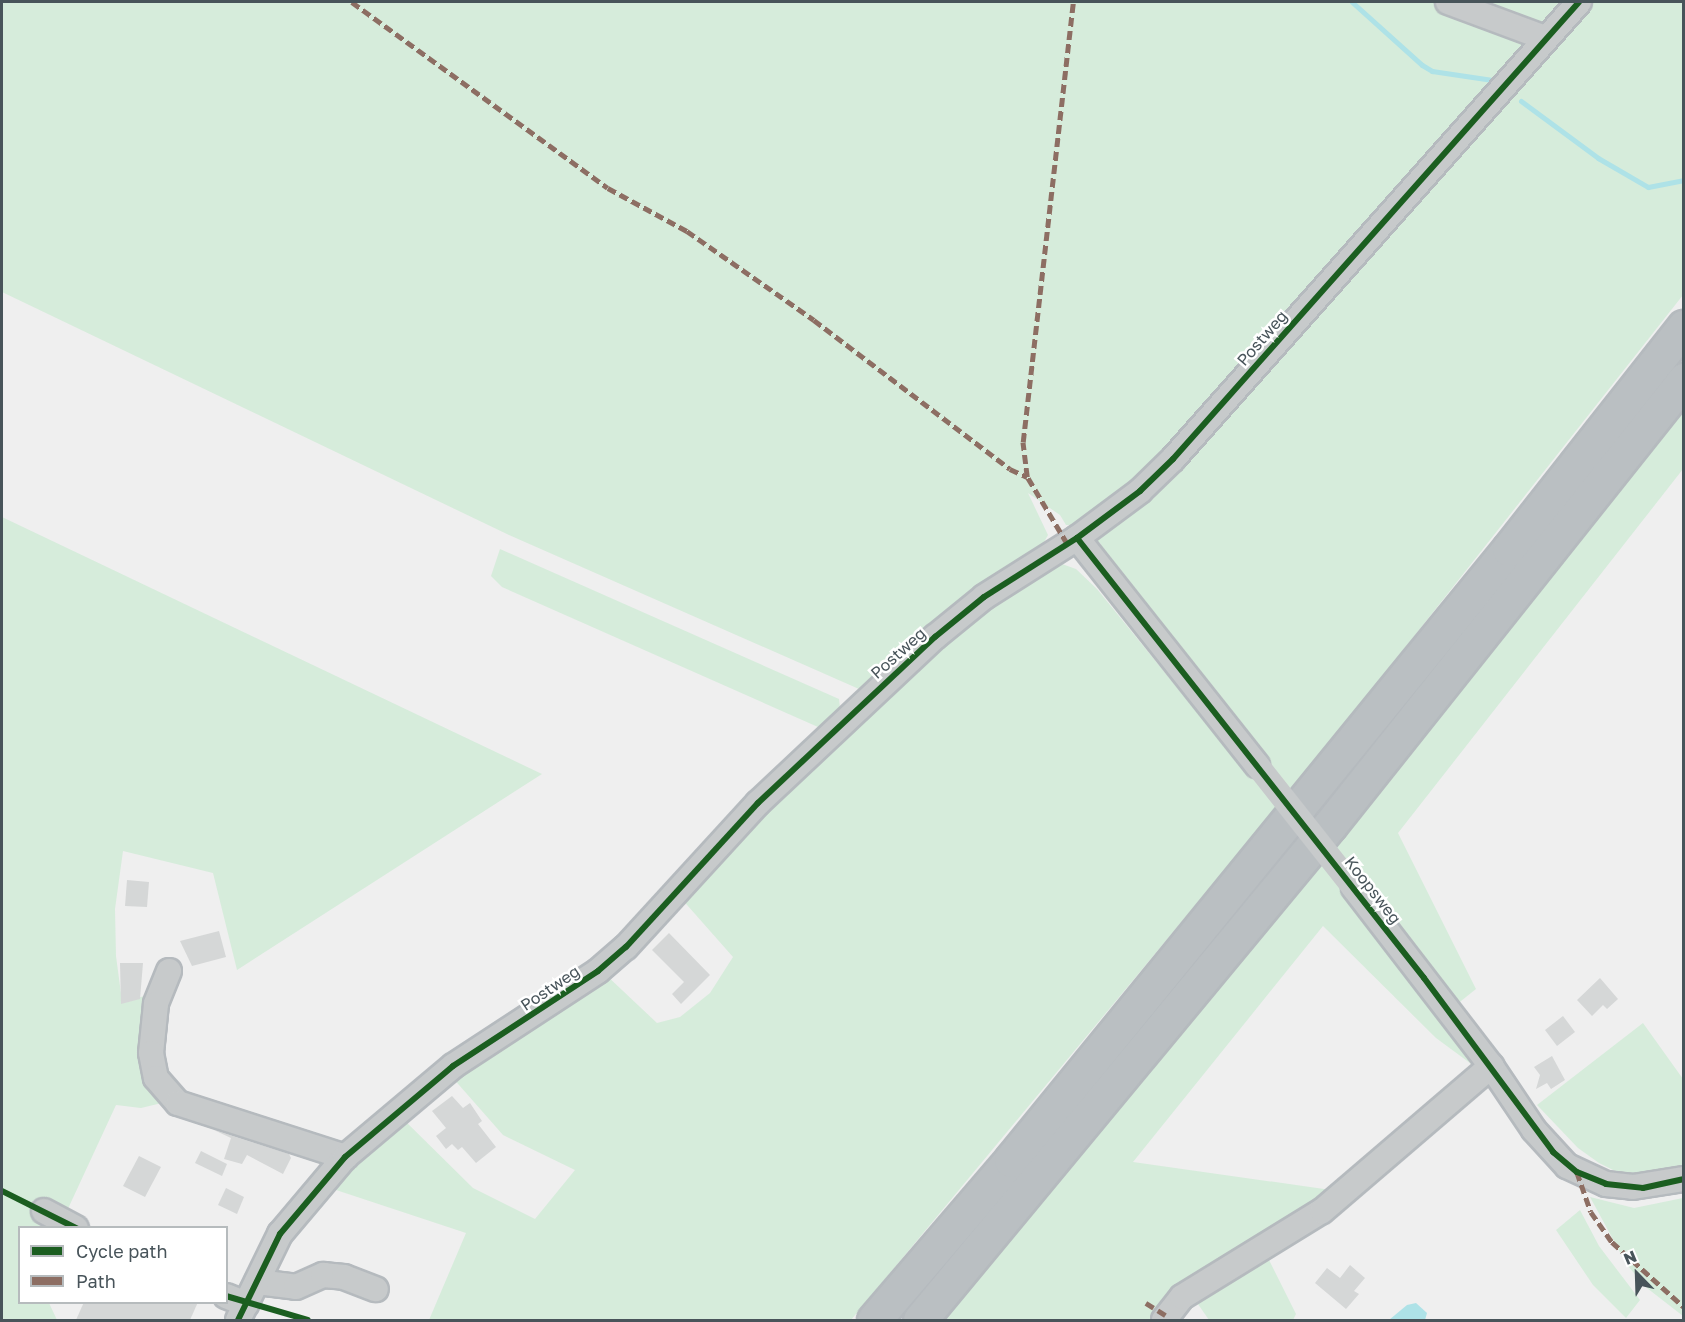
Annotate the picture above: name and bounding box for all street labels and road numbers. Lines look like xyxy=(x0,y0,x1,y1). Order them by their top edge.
street label: Postweg xyxy=(1233,306,1291,370)
street label: Postweg xyxy=(867,623,929,683)
street label: Koopsweg xyxy=(1341,853,1405,927)
street label: Postweg xyxy=(517,961,583,1015)

